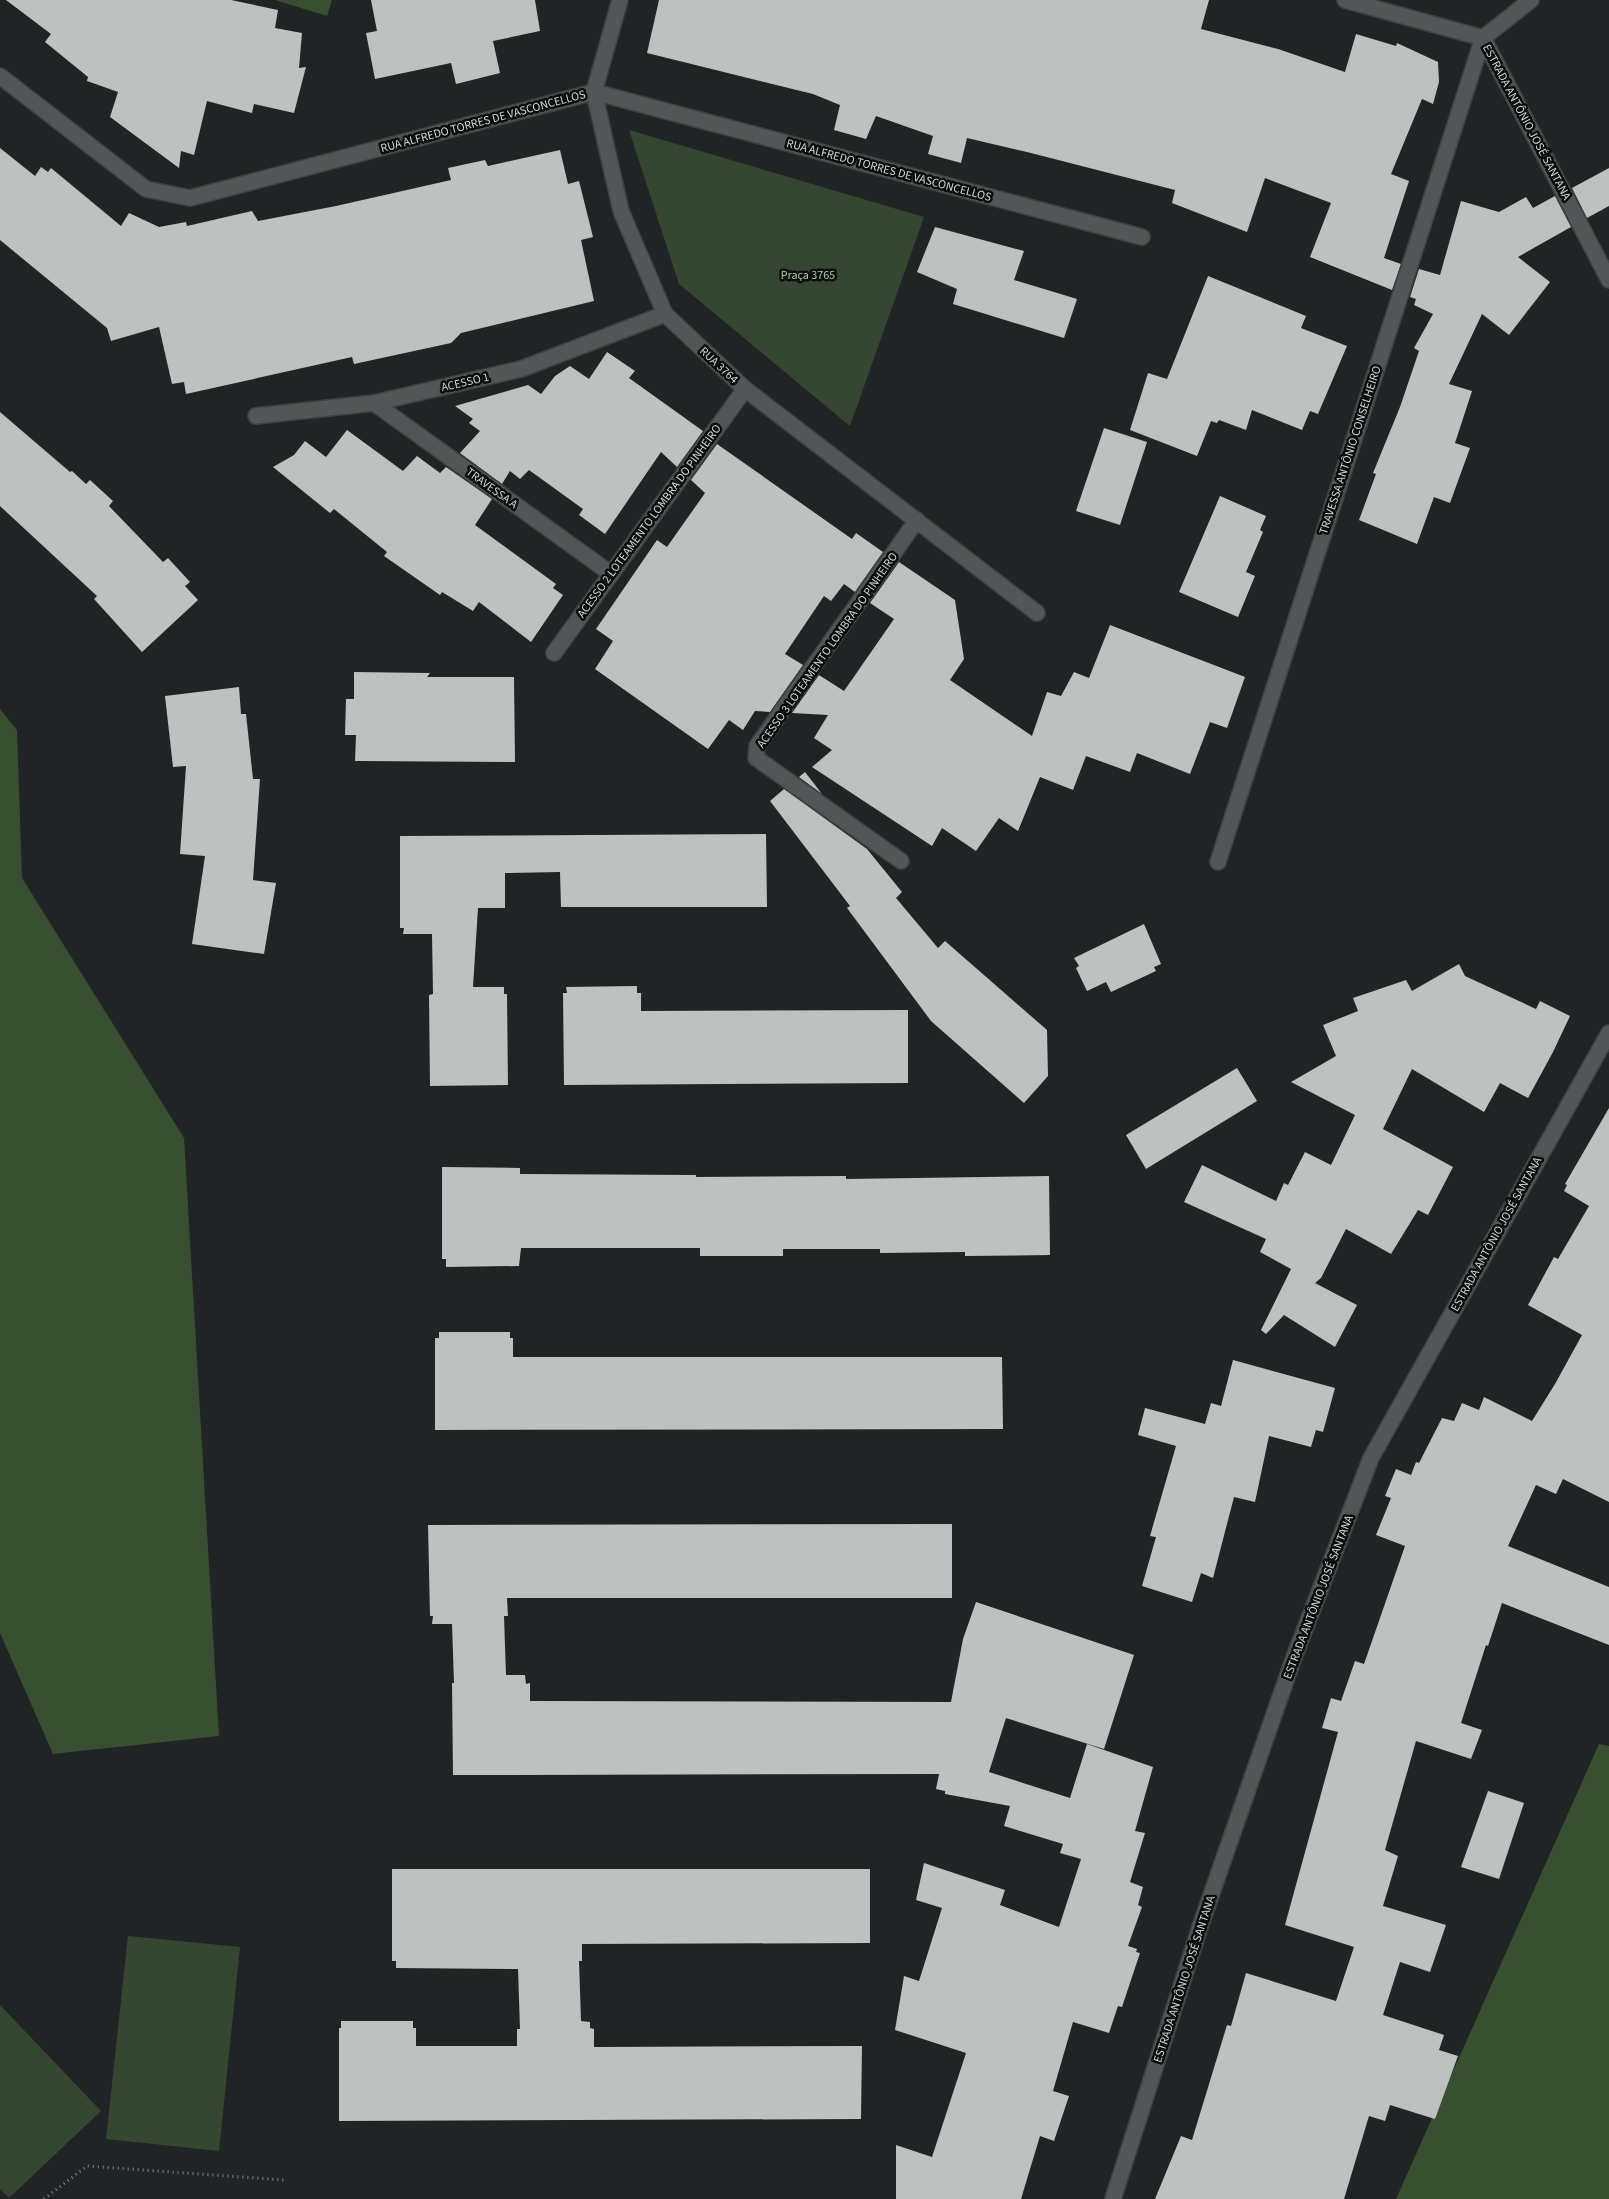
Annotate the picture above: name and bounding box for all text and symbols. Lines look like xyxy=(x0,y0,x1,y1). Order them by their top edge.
street label: ESTRADA ANTÔNIO JOSÉ SANTANA xyxy=(1478,41,1575,204)
street label: RUA ALFREDO TORRES DE VASCONCELLOS xyxy=(379,86,588,157)
street label: RUA ALFREDO TORRES DE VASCONCELLOS xyxy=(784,135,993,206)
park label: Praça 3765 xyxy=(781,267,835,284)
street label: RUA 3764 xyxy=(696,343,742,388)
street label: TRAVESSA ANTÔNIO CONSELHEIRO xyxy=(1315,364,1386,537)
street label: ACESSO 1 xyxy=(440,369,491,396)
street label: ACESSO 2 LOTEAMENTO LOMBRA DO PINHEIRO xyxy=(573,421,725,621)
street label: TRAVESSA A xyxy=(462,464,521,513)
street label: ACESSO 3 LOTEAMENTO LOMBRA DO PINHEIRO xyxy=(753,549,902,752)
street label: ESTRADA ANTÔNIO JOSÉ SANTANA xyxy=(1447,1153,1546,1315)
street label: ESTRADA ANTÔNIO JOSÉ SANTANA xyxy=(1279,1512,1358,1682)
street label: ESTRADA ANTÔNIO JOSÉ SANTANA xyxy=(1149,1893,1220,2065)

